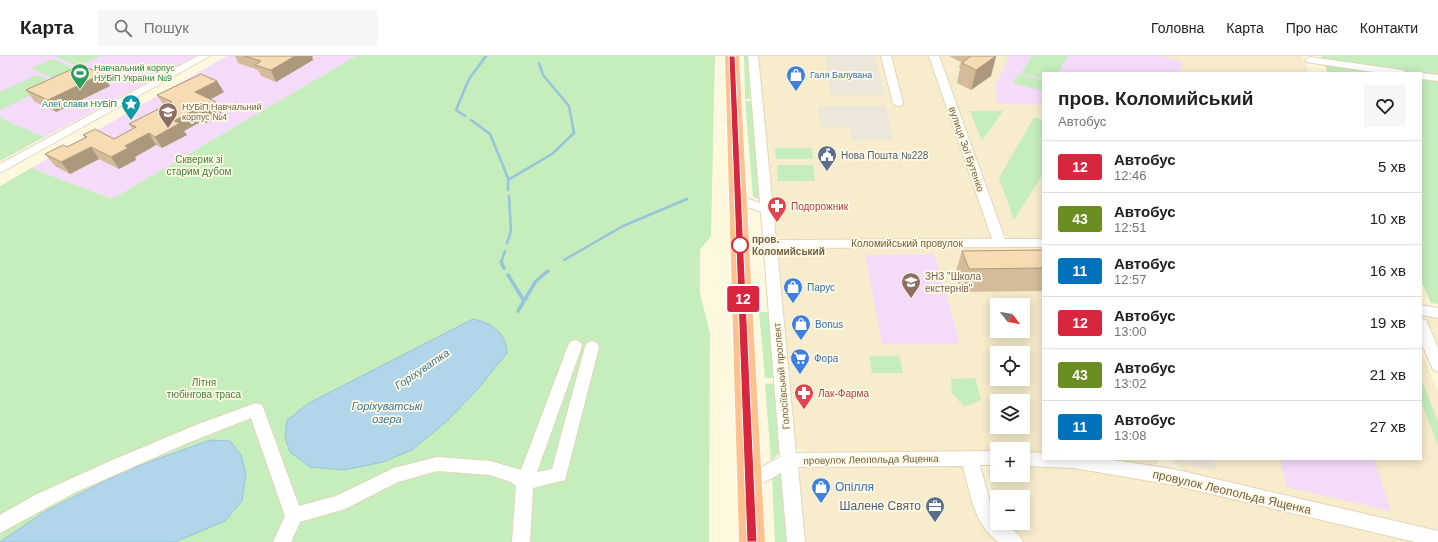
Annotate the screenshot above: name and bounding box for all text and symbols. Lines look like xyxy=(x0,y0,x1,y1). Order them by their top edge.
search box xyxy=(98,10,378,46)
text: Карта xyxy=(20,17,74,38)
icon: search xyxy=(112,17,134,39)
text: Пошук xyxy=(144,19,189,36)
text: Головна xyxy=(1151,20,1204,36)
text: Карта xyxy=(1226,20,1264,36)
text: Про нас xyxy=(1286,20,1338,36)
text: Контакти xyxy=(1360,20,1418,36)
sports icon: Навчальний корпус НУБіП України №9 xyxy=(69,62,91,90)
place label: Навчальний корпус НУБіП України №9 xyxy=(94,63,175,83)
shop icon: Галя Балувана xyxy=(785,64,807,92)
place label: Галя Балувана xyxy=(810,70,872,80)
button: heart xyxy=(1364,85,1406,127)
text: пров. Коломийський xyxy=(1058,88,1253,109)
place icon: Алеї слави НУБіП xyxy=(120,93,142,121)
place label: Алеї слави НУБіП xyxy=(42,99,117,109)
school or university icon: НУБіП Навчальний корпус №4 xyxy=(157,101,179,129)
place label: НУБіП Навчальний корпус №4 xyxy=(182,102,262,122)
street label: вулиця Зої Бутенко xyxy=(947,105,986,194)
text: Автобус xyxy=(1058,114,1106,129)
public building icon: Нова Пошта №228 xyxy=(816,144,838,172)
place label: Нова Пошта №228 xyxy=(841,150,929,161)
text: Автобус xyxy=(1114,151,1176,168)
park label: Скверик зі старим дубом xyxy=(167,154,232,177)
text: 5 хв xyxy=(1378,158,1406,175)
text: 12 xyxy=(1072,159,1088,175)
text: 12:46 xyxy=(1114,168,1147,183)
pharmacy icon: Подорожник xyxy=(766,195,788,223)
place label: Подорожник xyxy=(791,201,849,212)
text: Автобус xyxy=(1114,203,1176,220)
text: 10 хв xyxy=(1370,210,1406,227)
text: 43 xyxy=(1072,211,1088,227)
text: 12:51 xyxy=(1114,220,1147,235)
place label: пров. Коломийський xyxy=(752,234,825,257)
marker: пров. Коломийський xyxy=(731,236,749,254)
street label: Коломийський провулок xyxy=(851,238,963,249)
text: Автобус xyxy=(1114,255,1176,272)
text: 16 хв xyxy=(1370,262,1406,279)
text: 11 xyxy=(1073,263,1087,279)
school or university icon: ЗНЗ "Школа екстернів" xyxy=(900,271,922,299)
place label: ЗНЗ "Школа екстернів" xyxy=(925,271,981,294)
text: 12:57 xyxy=(1114,272,1147,287)
shop icon: Парус xyxy=(782,276,804,304)
place label: Парус xyxy=(807,282,835,293)
line badge: 12 xyxy=(725,286,761,312)
text: 12 xyxy=(735,291,751,307)
north arrow xyxy=(990,298,1030,338)
map controls xyxy=(990,298,1030,530)
text: Автобус xyxy=(1114,307,1176,324)
shop icon: Bonus xyxy=(790,313,812,341)
text: 19 хв xyxy=(1370,314,1406,331)
text: 12 xyxy=(1072,315,1088,331)
place label: Bonus xyxy=(815,319,843,330)
street label: Голосіївський проспект xyxy=(771,322,792,430)
text: 13:00 xyxy=(1114,324,1147,339)
water label: Горіхуватка xyxy=(392,346,452,392)
button: locate xyxy=(990,346,1030,386)
supermarket icon: Фора xyxy=(789,347,811,375)
place label: Фора xyxy=(814,353,839,364)
text: Автобус xyxy=(1114,359,1176,376)
text: 21 хв xyxy=(1370,366,1406,383)
text: 43 xyxy=(1072,367,1088,383)
text: 13:02 xyxy=(1114,376,1147,391)
park label: Літня тюбінгова траса xyxy=(167,377,242,400)
pharmacy icon: Лак-Фарма xyxy=(793,382,815,410)
place label: Лак-Фарма xyxy=(818,388,869,399)
button: layers xyxy=(990,394,1030,434)
water label: Горіхуватські озера xyxy=(352,400,423,425)
text: Автобус xyxy=(1114,411,1176,428)
text: 27 хв xyxy=(1370,418,1406,435)
text: 11 xyxy=(1073,419,1087,435)
text: 13:08 xyxy=(1114,428,1147,443)
button: + xyxy=(990,442,1030,482)
street label: провулок Леопольда Ященка xyxy=(803,453,939,466)
street label: провулок Леопольда Ященка xyxy=(1151,467,1313,517)
shop icon: Опілля xyxy=(810,476,832,504)
place label: Опілля xyxy=(835,480,874,494)
button: − xyxy=(990,490,1030,530)
office icon: Шалене Свято xyxy=(924,495,946,523)
place label: Шалене Свято xyxy=(840,499,921,513)

